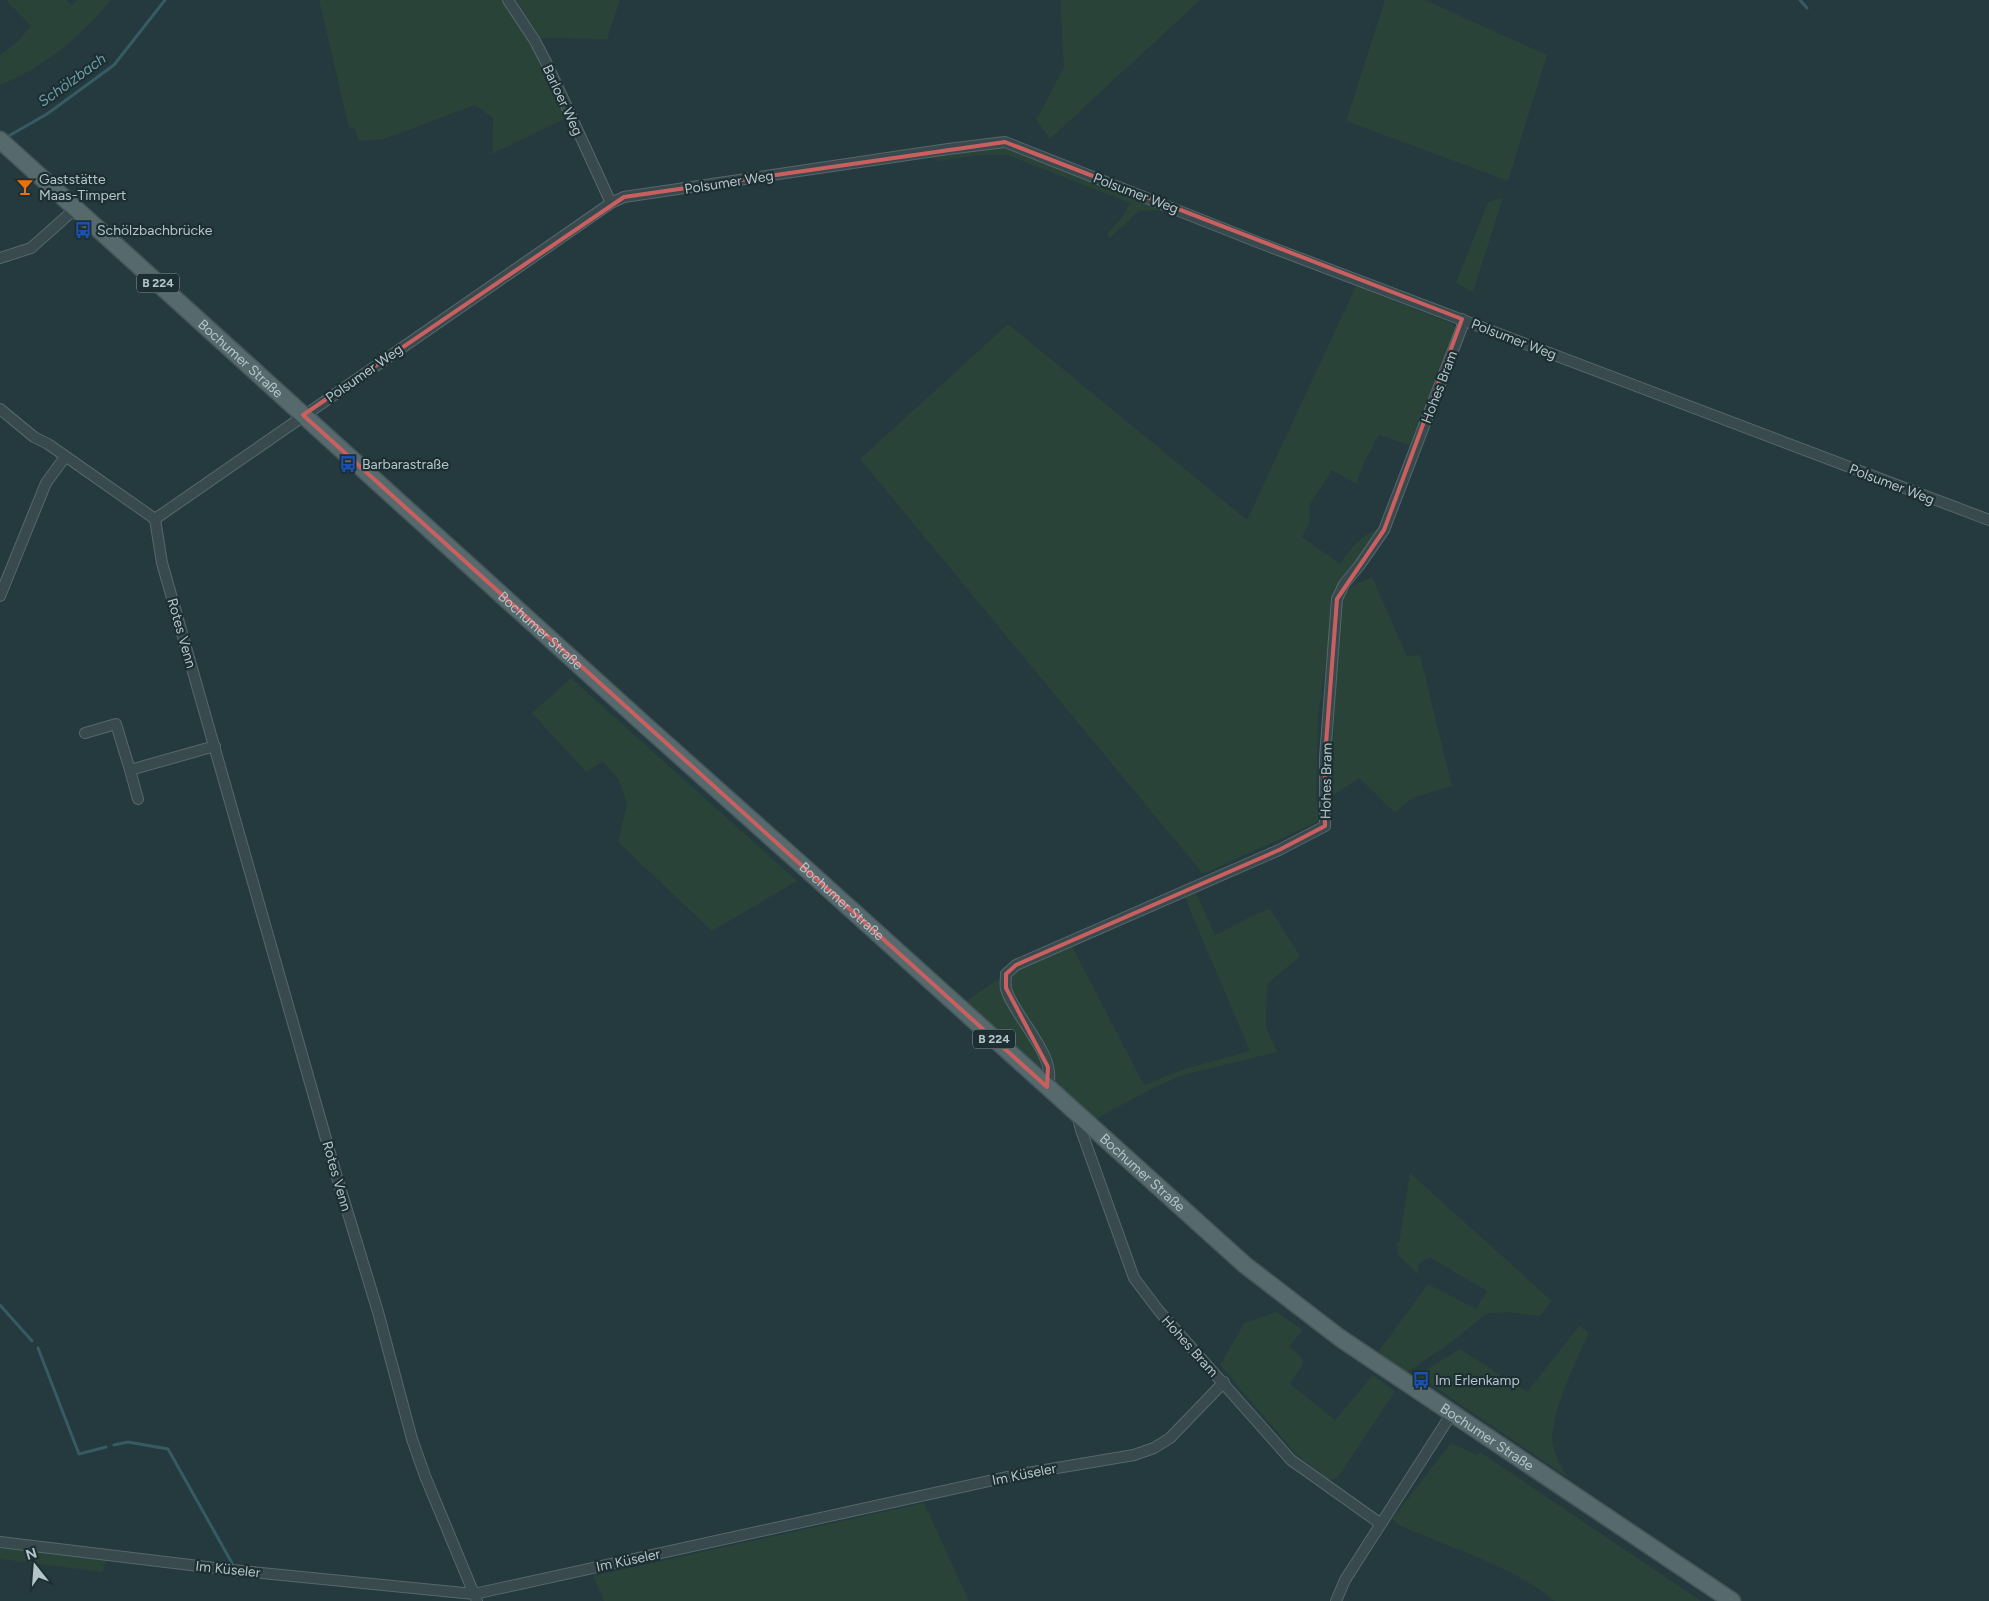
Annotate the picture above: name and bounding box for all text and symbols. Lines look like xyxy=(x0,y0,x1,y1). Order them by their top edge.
water label: Schölzbach xyxy=(35,49,109,111)
street label: Barloer Weg xyxy=(539,62,586,138)
street label: Polsumer Weg xyxy=(683,167,775,198)
street label: Polsumer Weg xyxy=(1091,169,1181,218)
place label: Gaststätte Maas-Timpert xyxy=(39,171,126,204)
bar icon: Gaststätte Maas-Timpert xyxy=(15,177,35,197)
bus stop icon: Schölzbachbrücke xyxy=(73,220,93,240)
place label: Schölzbachbrücke xyxy=(97,222,213,239)
road number: B 224 xyxy=(137,274,179,292)
street label: Polsumer Weg xyxy=(1469,315,1559,364)
street label: Bochumer Straße xyxy=(194,316,287,402)
street label: Polsumer Weg xyxy=(323,341,406,406)
street label: Hohes Bram xyxy=(1418,348,1461,426)
bus stop icon: Barbarastraße xyxy=(338,454,358,474)
place label: Barbarastraße xyxy=(362,456,449,473)
street label: Polsumer Weg xyxy=(1847,460,1937,509)
street label: Bochumer Straße xyxy=(494,588,587,674)
street label: Rotes Venn xyxy=(163,596,200,670)
street label: Hohes Bram xyxy=(1317,743,1336,819)
street label: Bochumer Straße xyxy=(795,859,888,945)
road number: B 224 xyxy=(973,1030,1015,1048)
street label: Bochumer Straße xyxy=(1096,1130,1189,1216)
street label: Rotes Venn xyxy=(318,1139,355,1213)
street label: Hohes Bram xyxy=(1158,1312,1222,1380)
bus stop icon: Im Erlenkamp xyxy=(1411,1370,1431,1390)
place label: Im Erlenkamp xyxy=(1435,1372,1520,1389)
street label: Bochumer Straße xyxy=(1437,1400,1537,1475)
street label: Im Küseler xyxy=(991,1460,1058,1489)
north arrow xyxy=(10,1541,60,1591)
text: N xyxy=(24,1544,39,1564)
street label: Im Küseler xyxy=(594,1545,662,1576)
street label: Im Küseler xyxy=(195,1558,261,1581)

